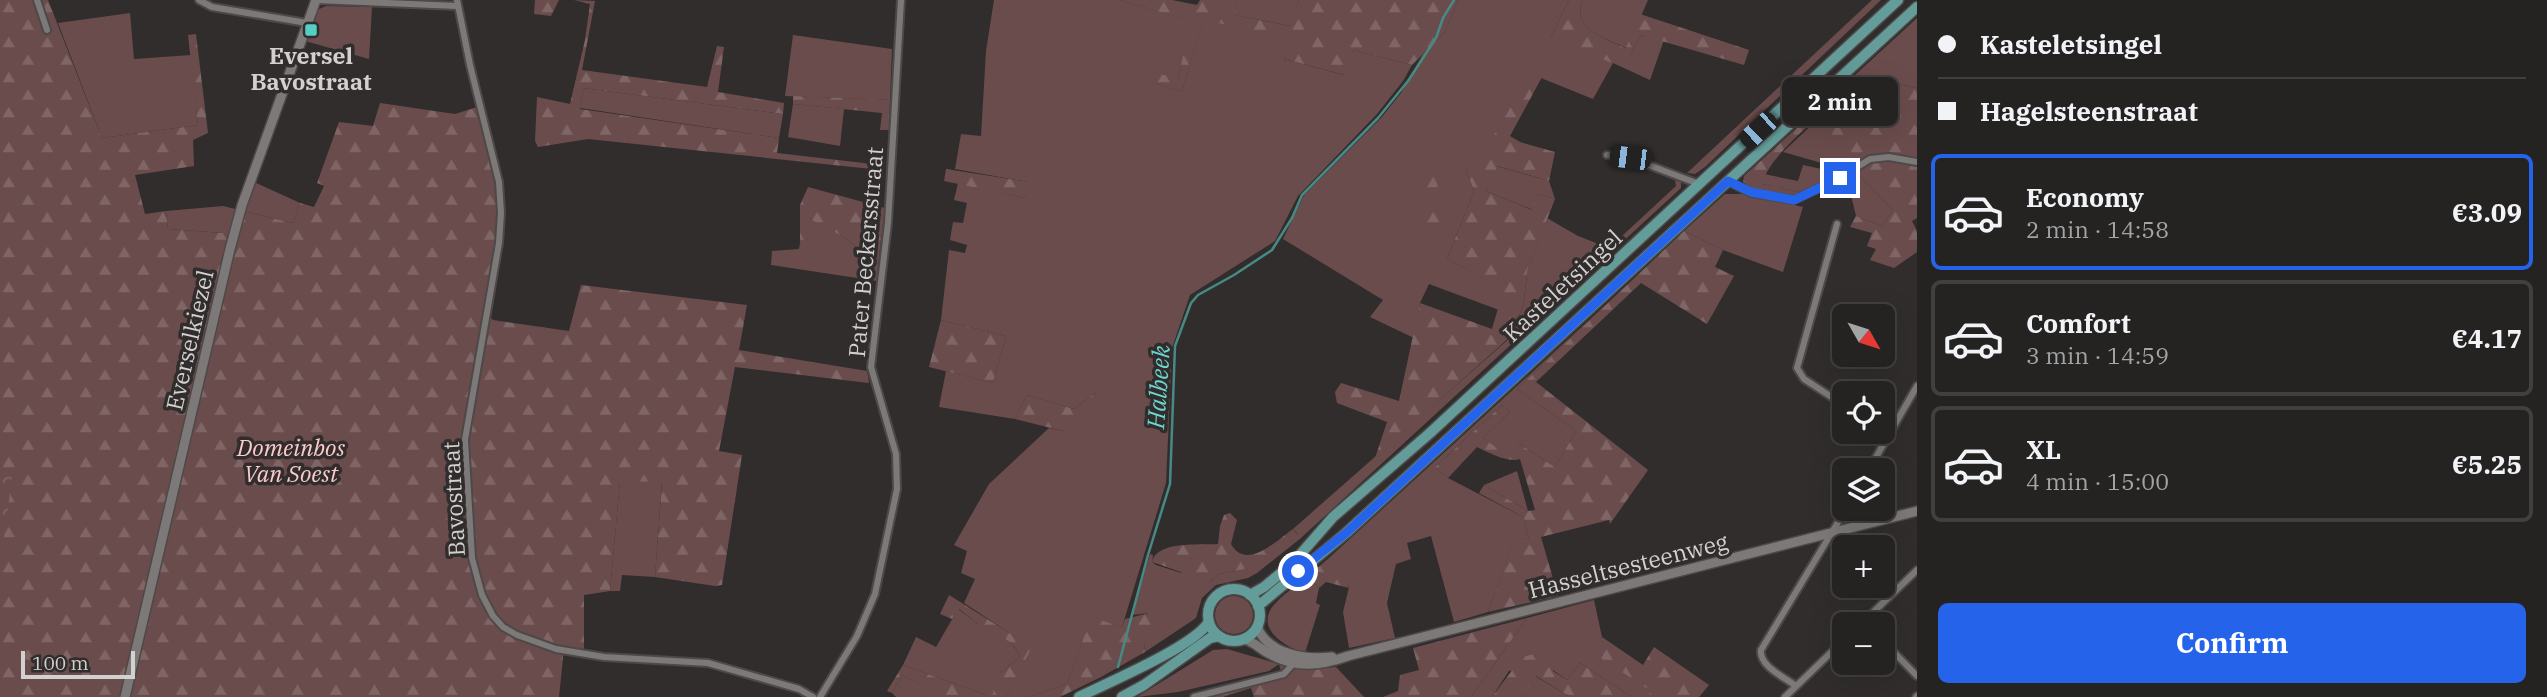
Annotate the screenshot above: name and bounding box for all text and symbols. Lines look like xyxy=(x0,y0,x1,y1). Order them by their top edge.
marker: Eversel Bavostraat xyxy=(303,22,319,38)
text: Kasteletsingel xyxy=(1980,27,2162,61)
place label: Eversel Bavostraat xyxy=(250,40,372,96)
callout: 2 min xyxy=(1782,76,1898,125)
text: 2 min xyxy=(1808,86,1872,116)
text: Hagelsteenstraat xyxy=(1980,94,2198,128)
car xyxy=(1736,108,1781,152)
car xyxy=(1608,145,1653,171)
street label: Pater Beckersstraat xyxy=(841,146,889,358)
route end xyxy=(1824,162,1856,194)
text: Economy xyxy=(2026,180,2144,214)
icon: car xyxy=(1942,181,2005,244)
text: €3.09 xyxy=(2452,195,2522,229)
text: 2 min · 14:58 xyxy=(2026,214,2169,244)
street label: Kasteletsingel xyxy=(1496,222,1628,348)
street label: Everselkiezel xyxy=(158,267,220,413)
north arrow xyxy=(1832,304,1895,368)
map controls xyxy=(1832,304,1895,675)
text: Comfort xyxy=(2026,306,2131,340)
icon: car xyxy=(1942,307,2005,370)
text: €4.17 xyxy=(2452,321,2522,355)
text: 3 min · 14:59 xyxy=(2026,340,2169,370)
water label: Halbeek xyxy=(1139,344,1177,431)
button: locate xyxy=(1832,381,1895,444)
park label: Domeinbos Van Soest xyxy=(236,432,346,488)
text: XL xyxy=(2026,432,2061,466)
icon: car xyxy=(1942,433,2005,496)
street label: Bavostraat xyxy=(435,441,471,557)
text: €5.25 xyxy=(2452,447,2522,481)
button: layers xyxy=(1832,458,1895,521)
text: 4 min · 15:00 xyxy=(2026,466,2169,496)
street label: Hasseltsesteenweg xyxy=(1525,526,1731,604)
button: + xyxy=(1832,535,1895,598)
route start xyxy=(1282,555,1314,587)
button: Confirm xyxy=(1938,603,2526,683)
button: − xyxy=(1832,612,1895,675)
scale bar xyxy=(21,648,135,680)
text: 100 m xyxy=(32,651,89,675)

